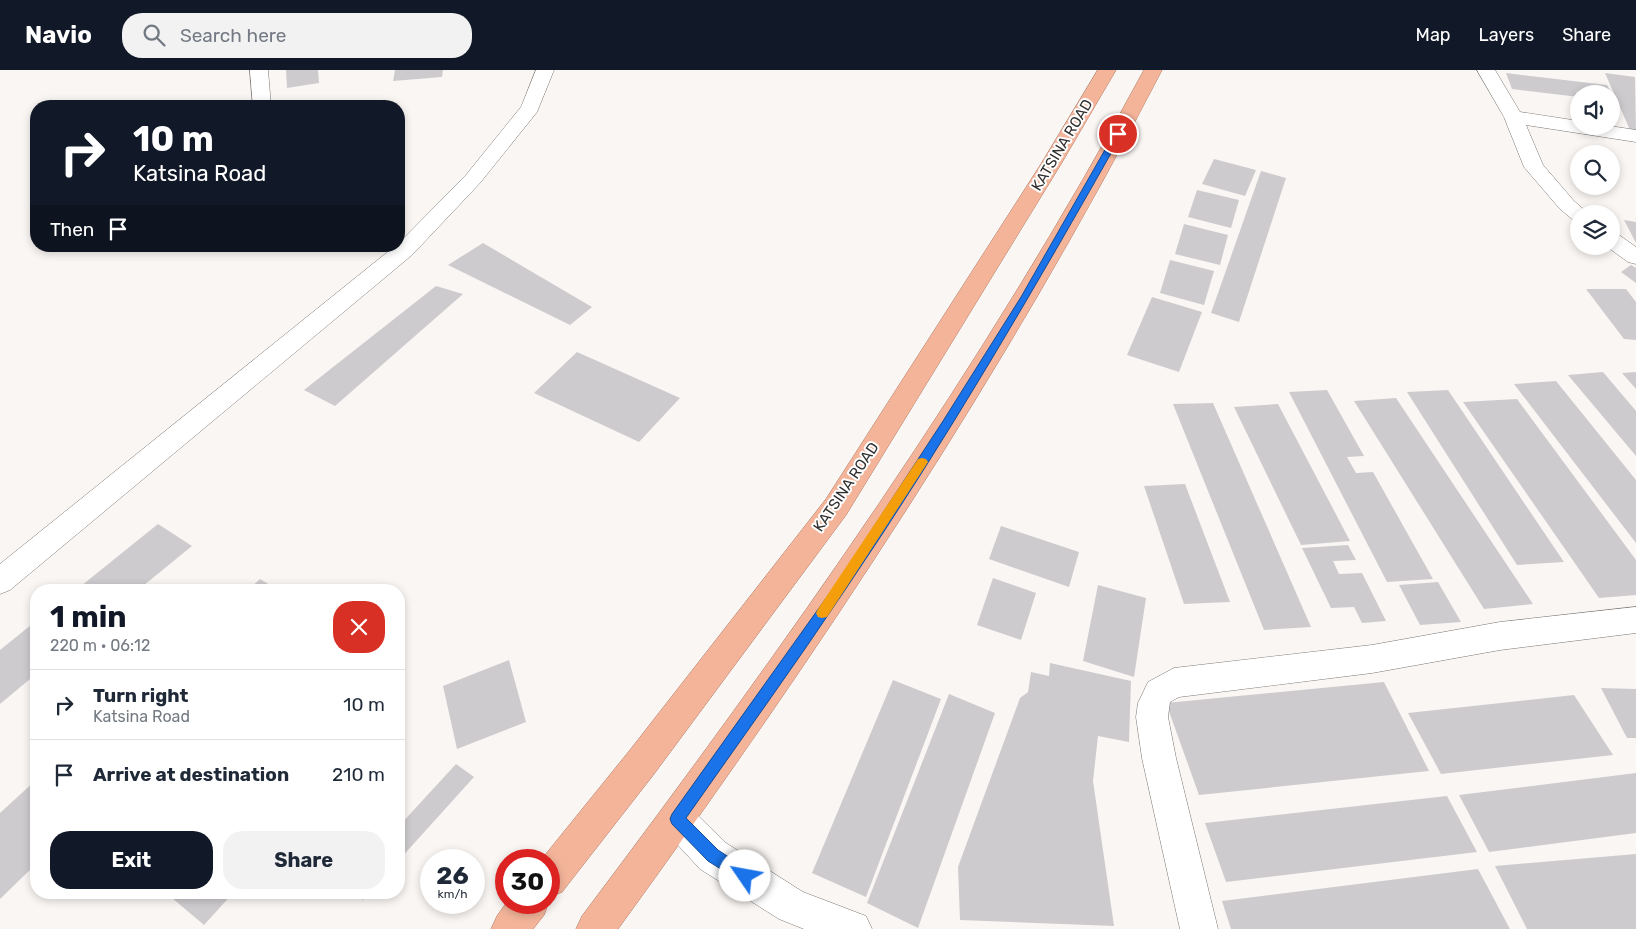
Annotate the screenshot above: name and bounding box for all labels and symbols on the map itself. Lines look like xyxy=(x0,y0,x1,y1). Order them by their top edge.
street label: KATSINA ROAD xyxy=(1028,96,1096,194)
pin xyxy=(1097,113,1139,155)
street label: KATSINA ROAD xyxy=(809,439,883,535)
speed limit sign: 30 xyxy=(495,849,560,914)
position arrow xyxy=(718,849,770,901)

